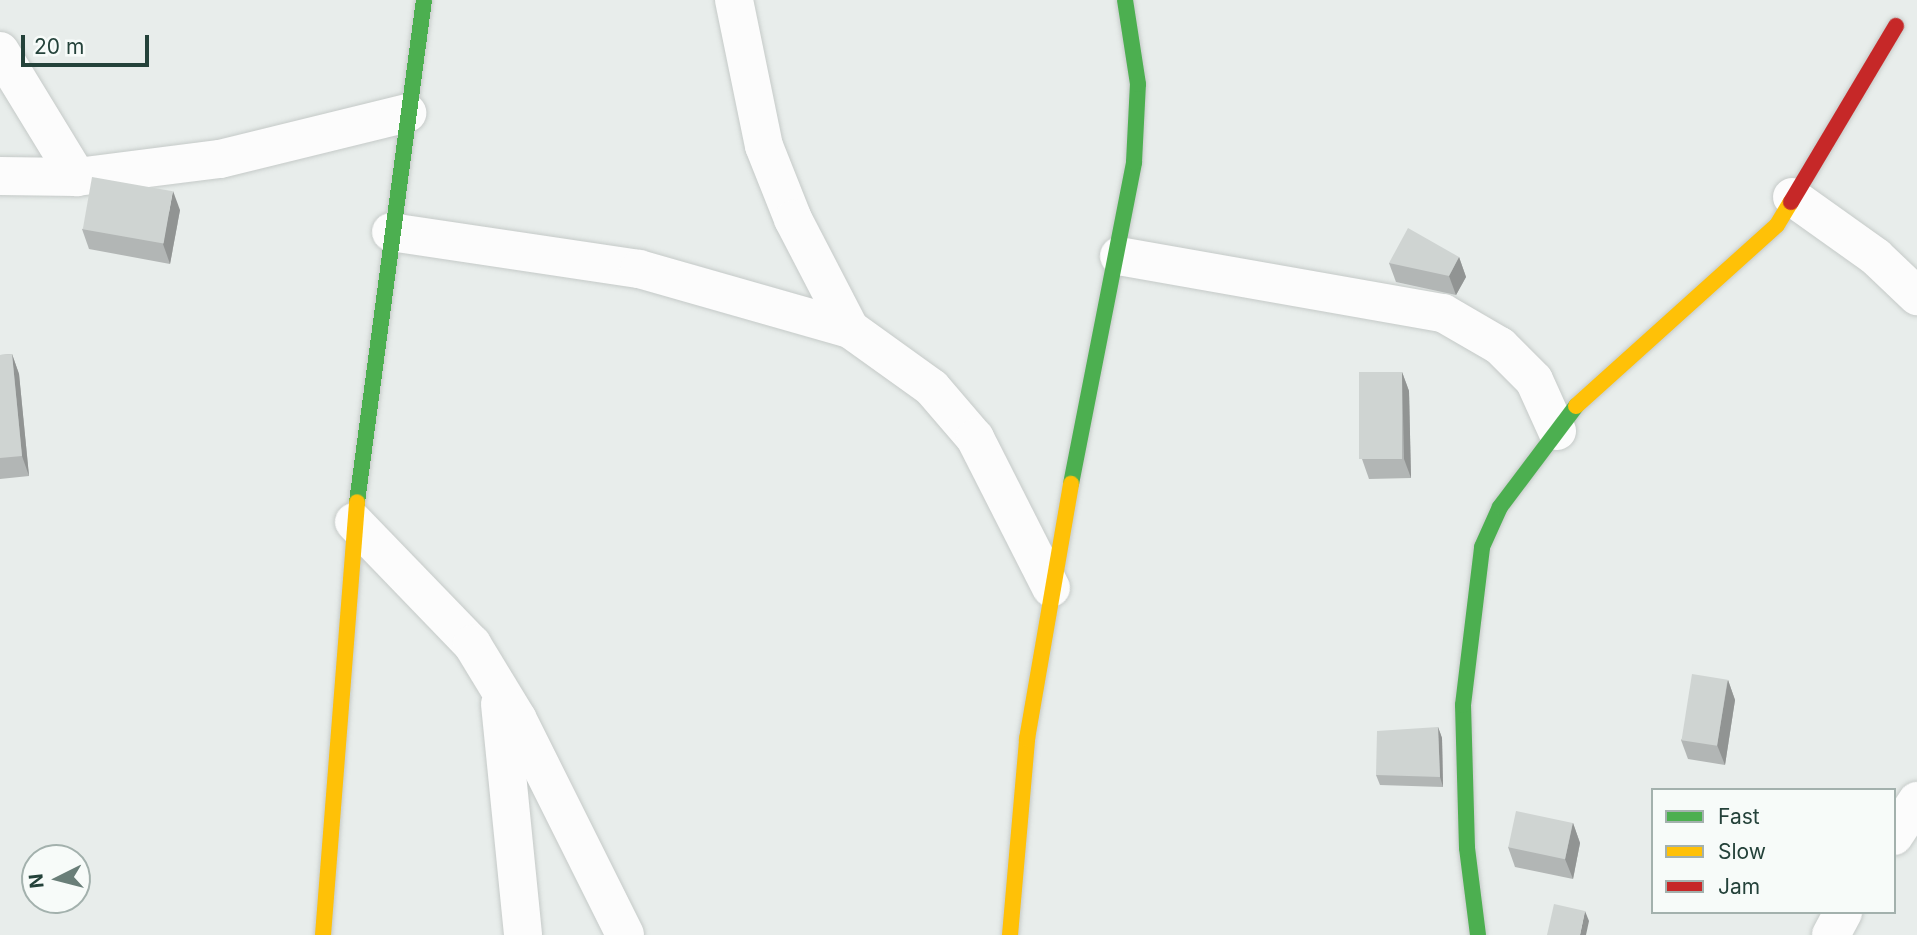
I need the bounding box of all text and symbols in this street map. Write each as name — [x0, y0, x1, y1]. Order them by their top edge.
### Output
scale bar — [24, 21, 152, 65]
text: 20 m — [34, 34, 84, 59]
legend — [1651, 788, 1896, 914]
text: Fast — [1718, 804, 1760, 829]
text: Slow — [1718, 839, 1766, 864]
north arrow — [21, 844, 91, 914]
text: N — [24, 873, 49, 889]
text: Jam — [1718, 874, 1760, 899]

